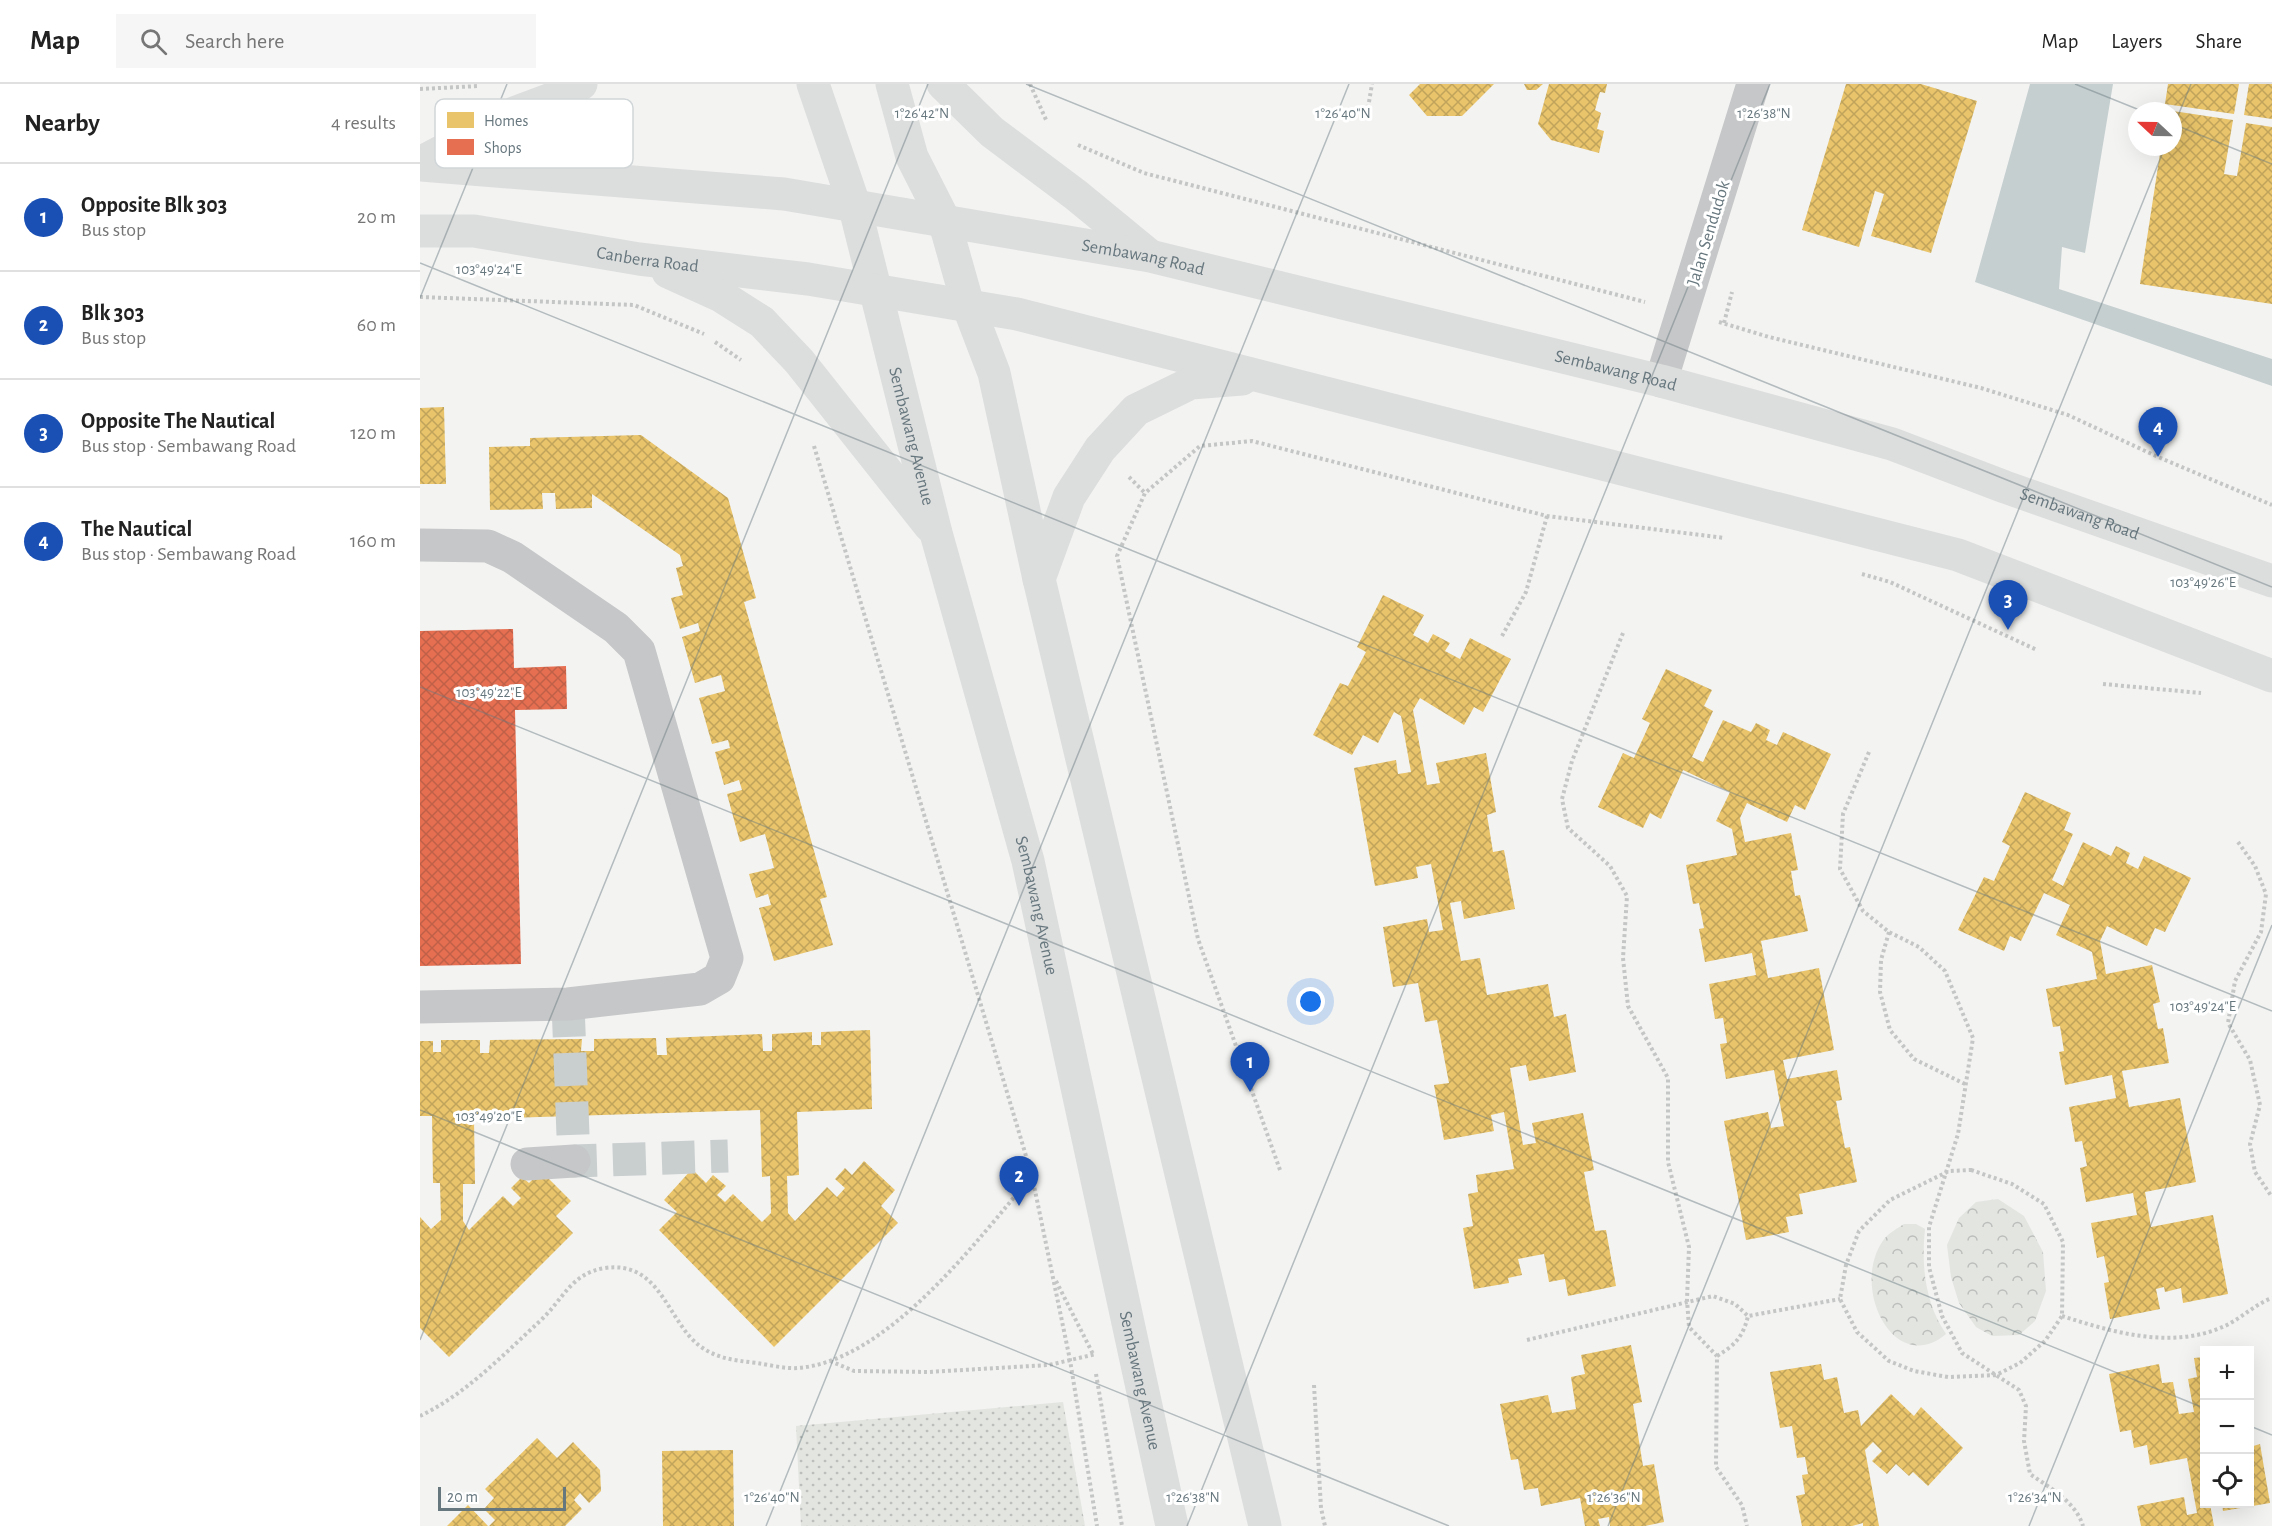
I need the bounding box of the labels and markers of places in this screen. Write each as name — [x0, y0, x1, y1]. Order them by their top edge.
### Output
pin: 4 — [2138, 408, 2178, 457]
pin: 3 — [1988, 580, 2028, 630]
pin: 1 — [1230, 1042, 1270, 1092]
pin: 2 — [1000, 1156, 1038, 1206]

